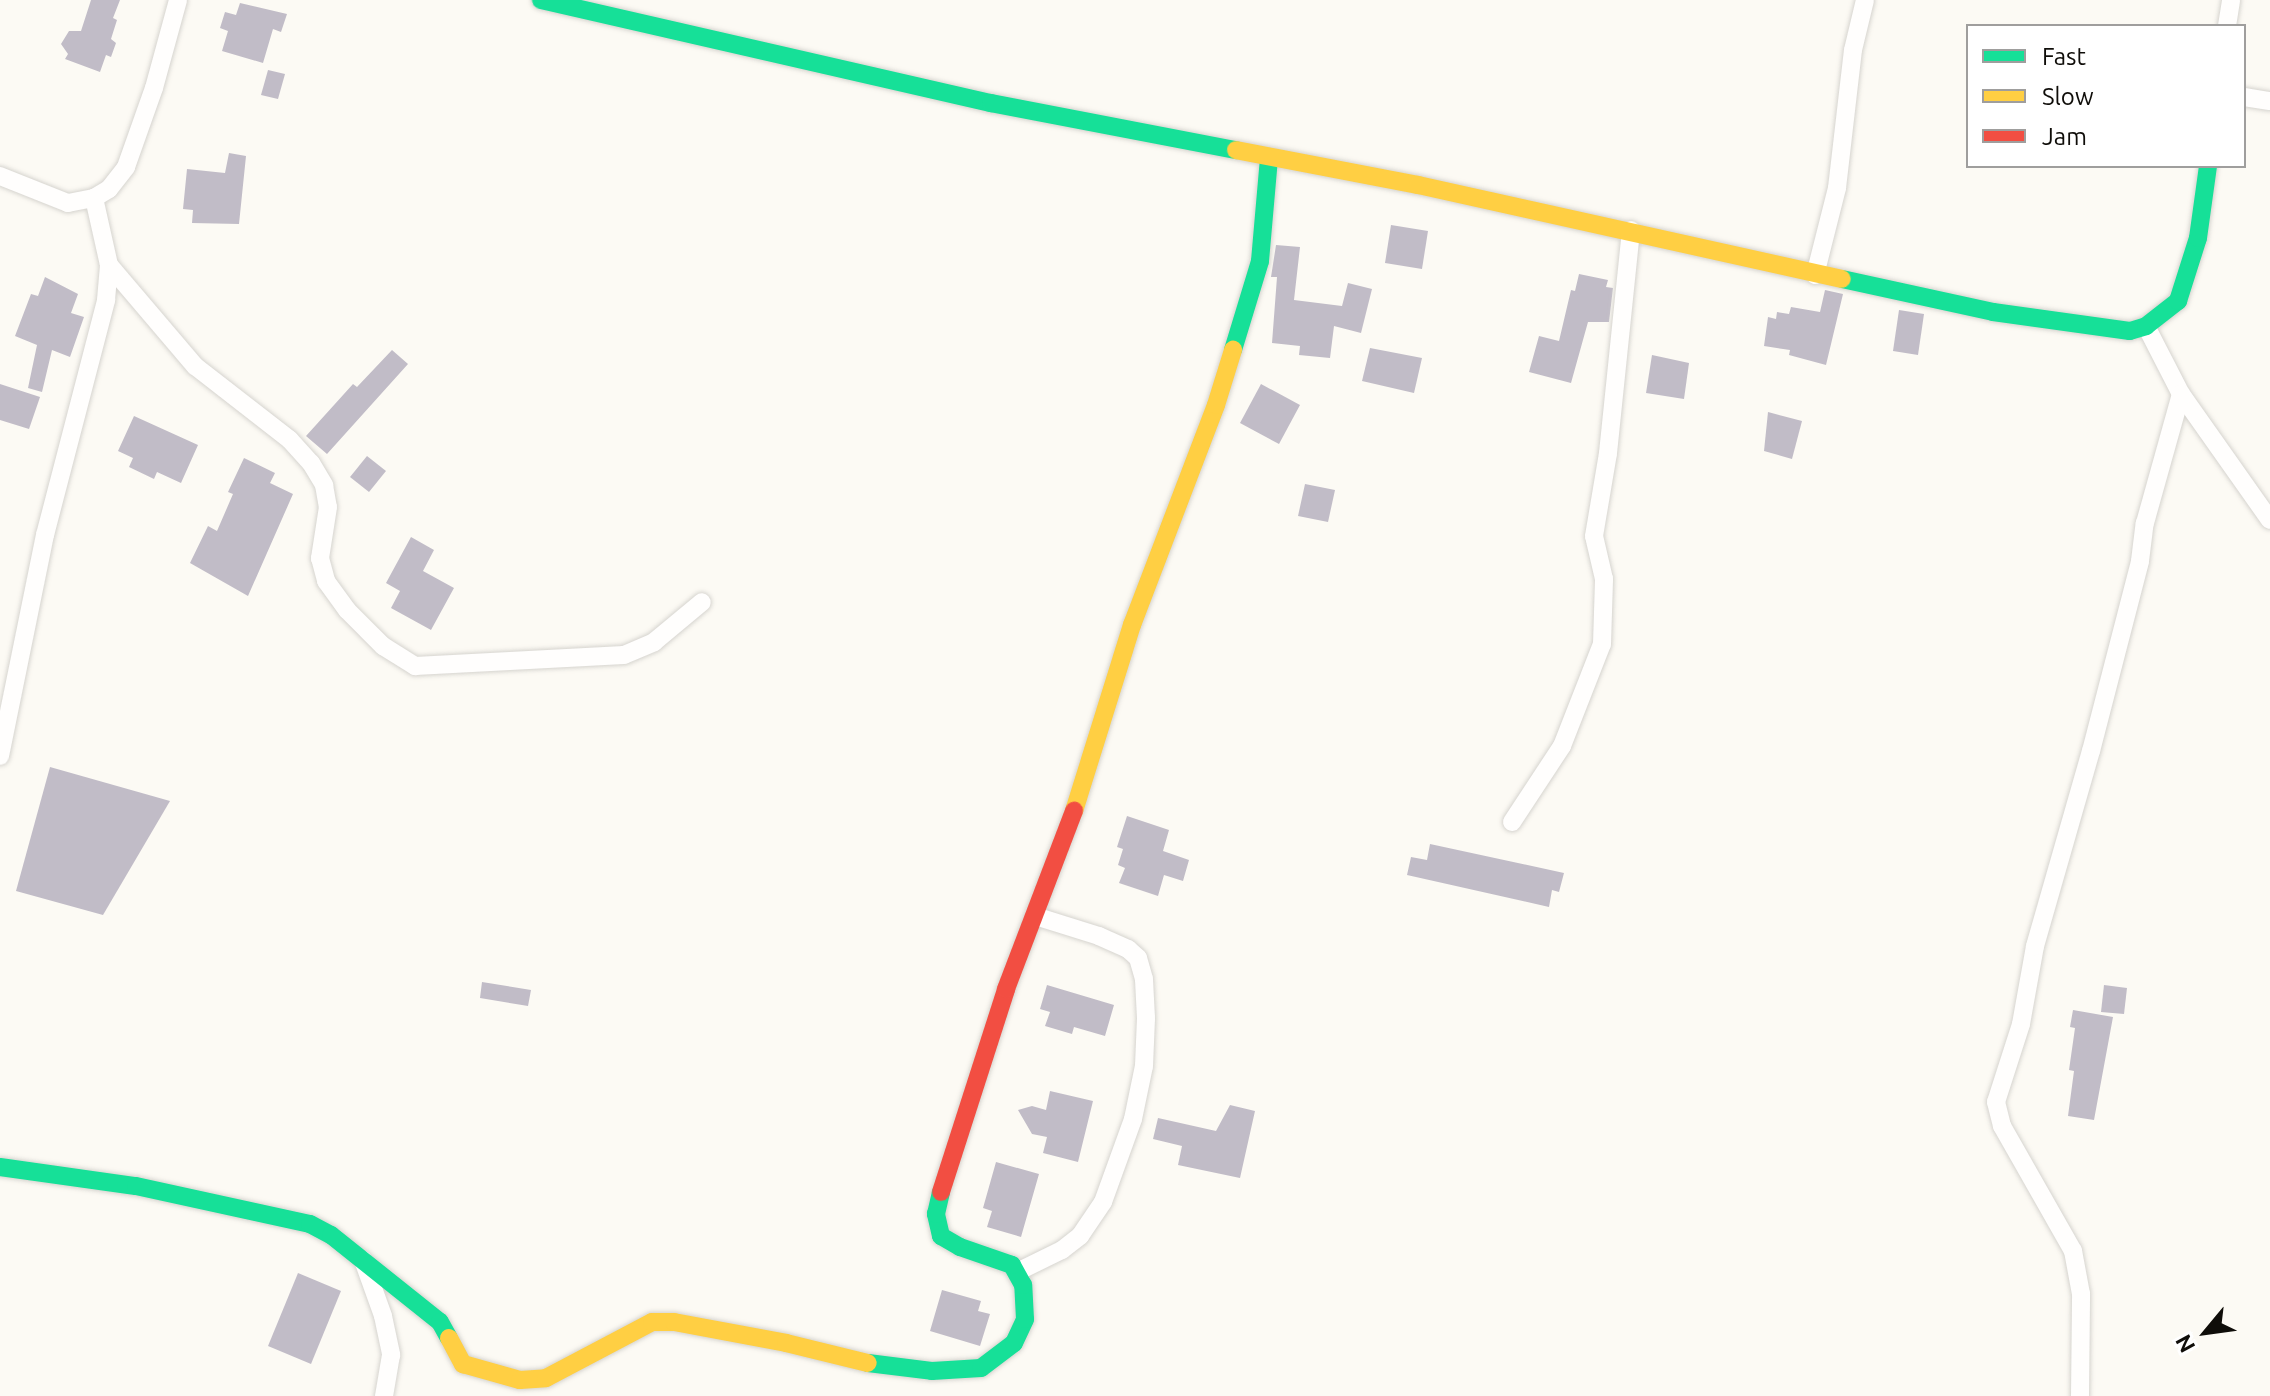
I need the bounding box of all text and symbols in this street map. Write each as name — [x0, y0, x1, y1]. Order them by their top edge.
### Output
legend — [1966, 24, 2246, 168]
text: Fast — [2042, 43, 2086, 70]
text: Slow — [2042, 83, 2094, 110]
text: Jam — [2042, 123, 2087, 150]
north arrow — [2166, 1292, 2246, 1372]
text: N — [2170, 1331, 2199, 1357]

